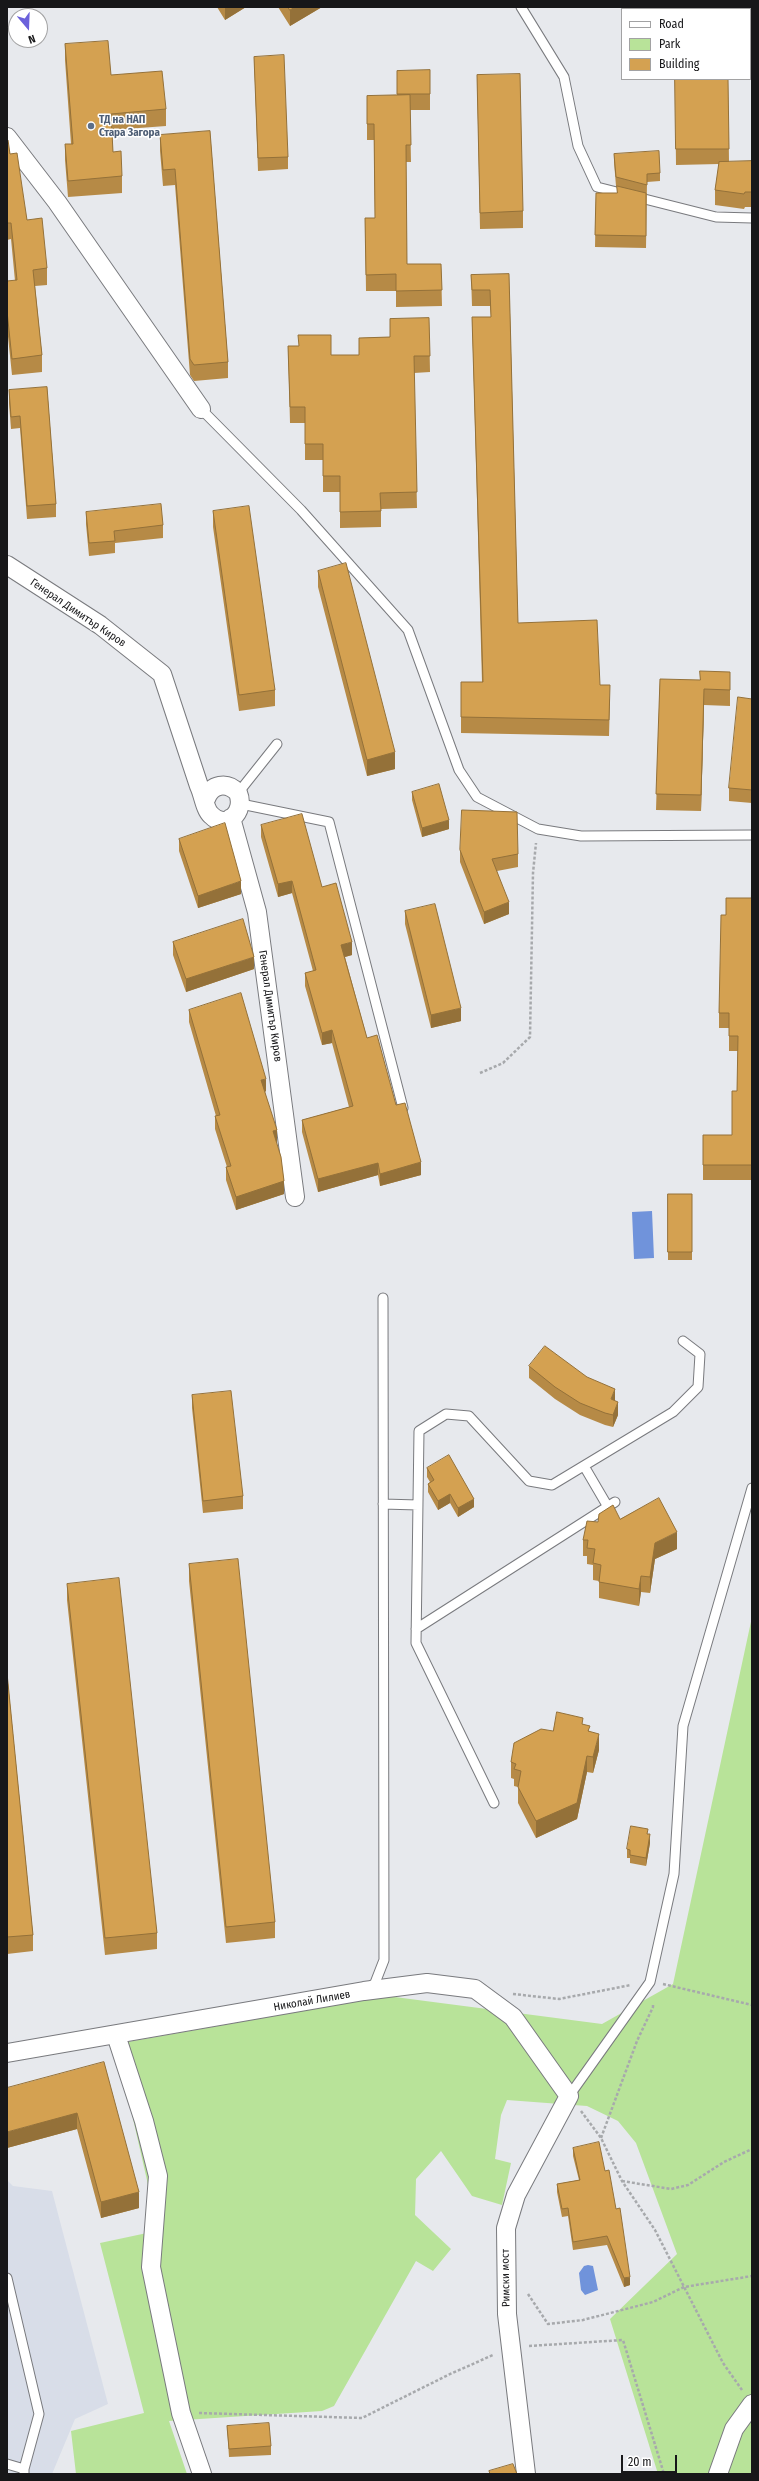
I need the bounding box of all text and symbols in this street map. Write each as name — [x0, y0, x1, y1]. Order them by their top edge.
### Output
north arrow — [8, 8, 48, 48]
legend — [621, 8, 751, 80]
text: Road — [659, 17, 684, 31]
text: N — [27, 32, 37, 46]
text: Park — [659, 37, 680, 51]
text: Building — [659, 57, 699, 71]
place label: ТД на НАП Стара Загора — [99, 113, 160, 139]
marker: ТД на НАП Стара Загора — [86, 121, 96, 131]
street label: Генерал Димитър Киров — [28, 576, 128, 650]
street label: Генерал Димитър Киров — [256, 949, 284, 1063]
street label: Николай Лилиев — [273, 1988, 351, 2014]
street label: Римски мост — [499, 2249, 513, 2307]
scale bar — [623, 2447, 679, 2473]
text: 20 m — [628, 2455, 652, 2469]

